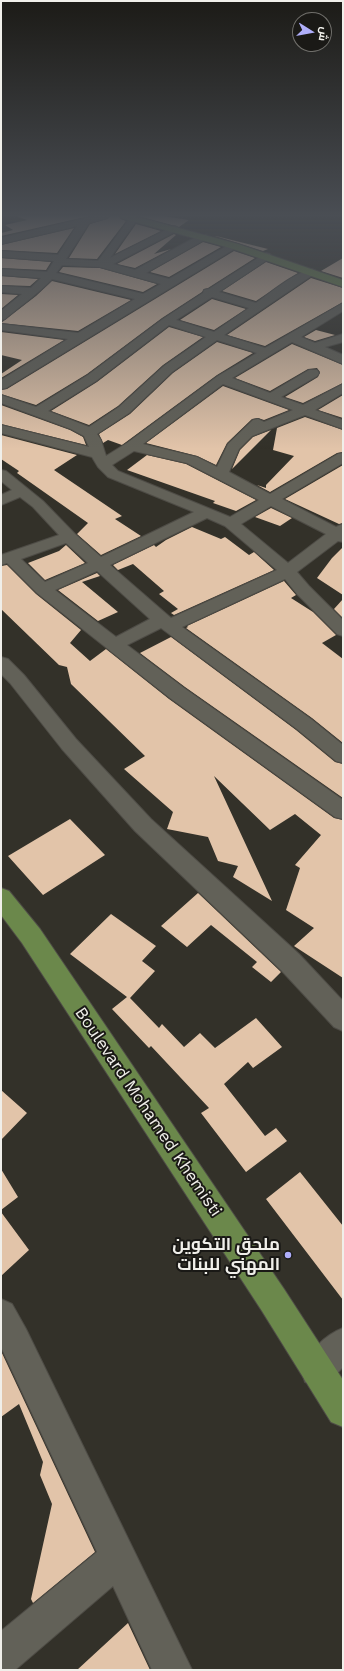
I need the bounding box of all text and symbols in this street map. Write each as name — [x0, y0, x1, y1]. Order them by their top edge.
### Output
north arrow — [292, 12, 332, 52]
text: ش — [316, 26, 331, 42]
street label: Boulevard Mohamed Khemisti — [70, 1004, 226, 1220]
place label: ملحق التكوين المهني للبنات — [172, 1235, 280, 1275]
marker: ملحق التكوين المهني للبنات — [283, 1250, 293, 1260]

